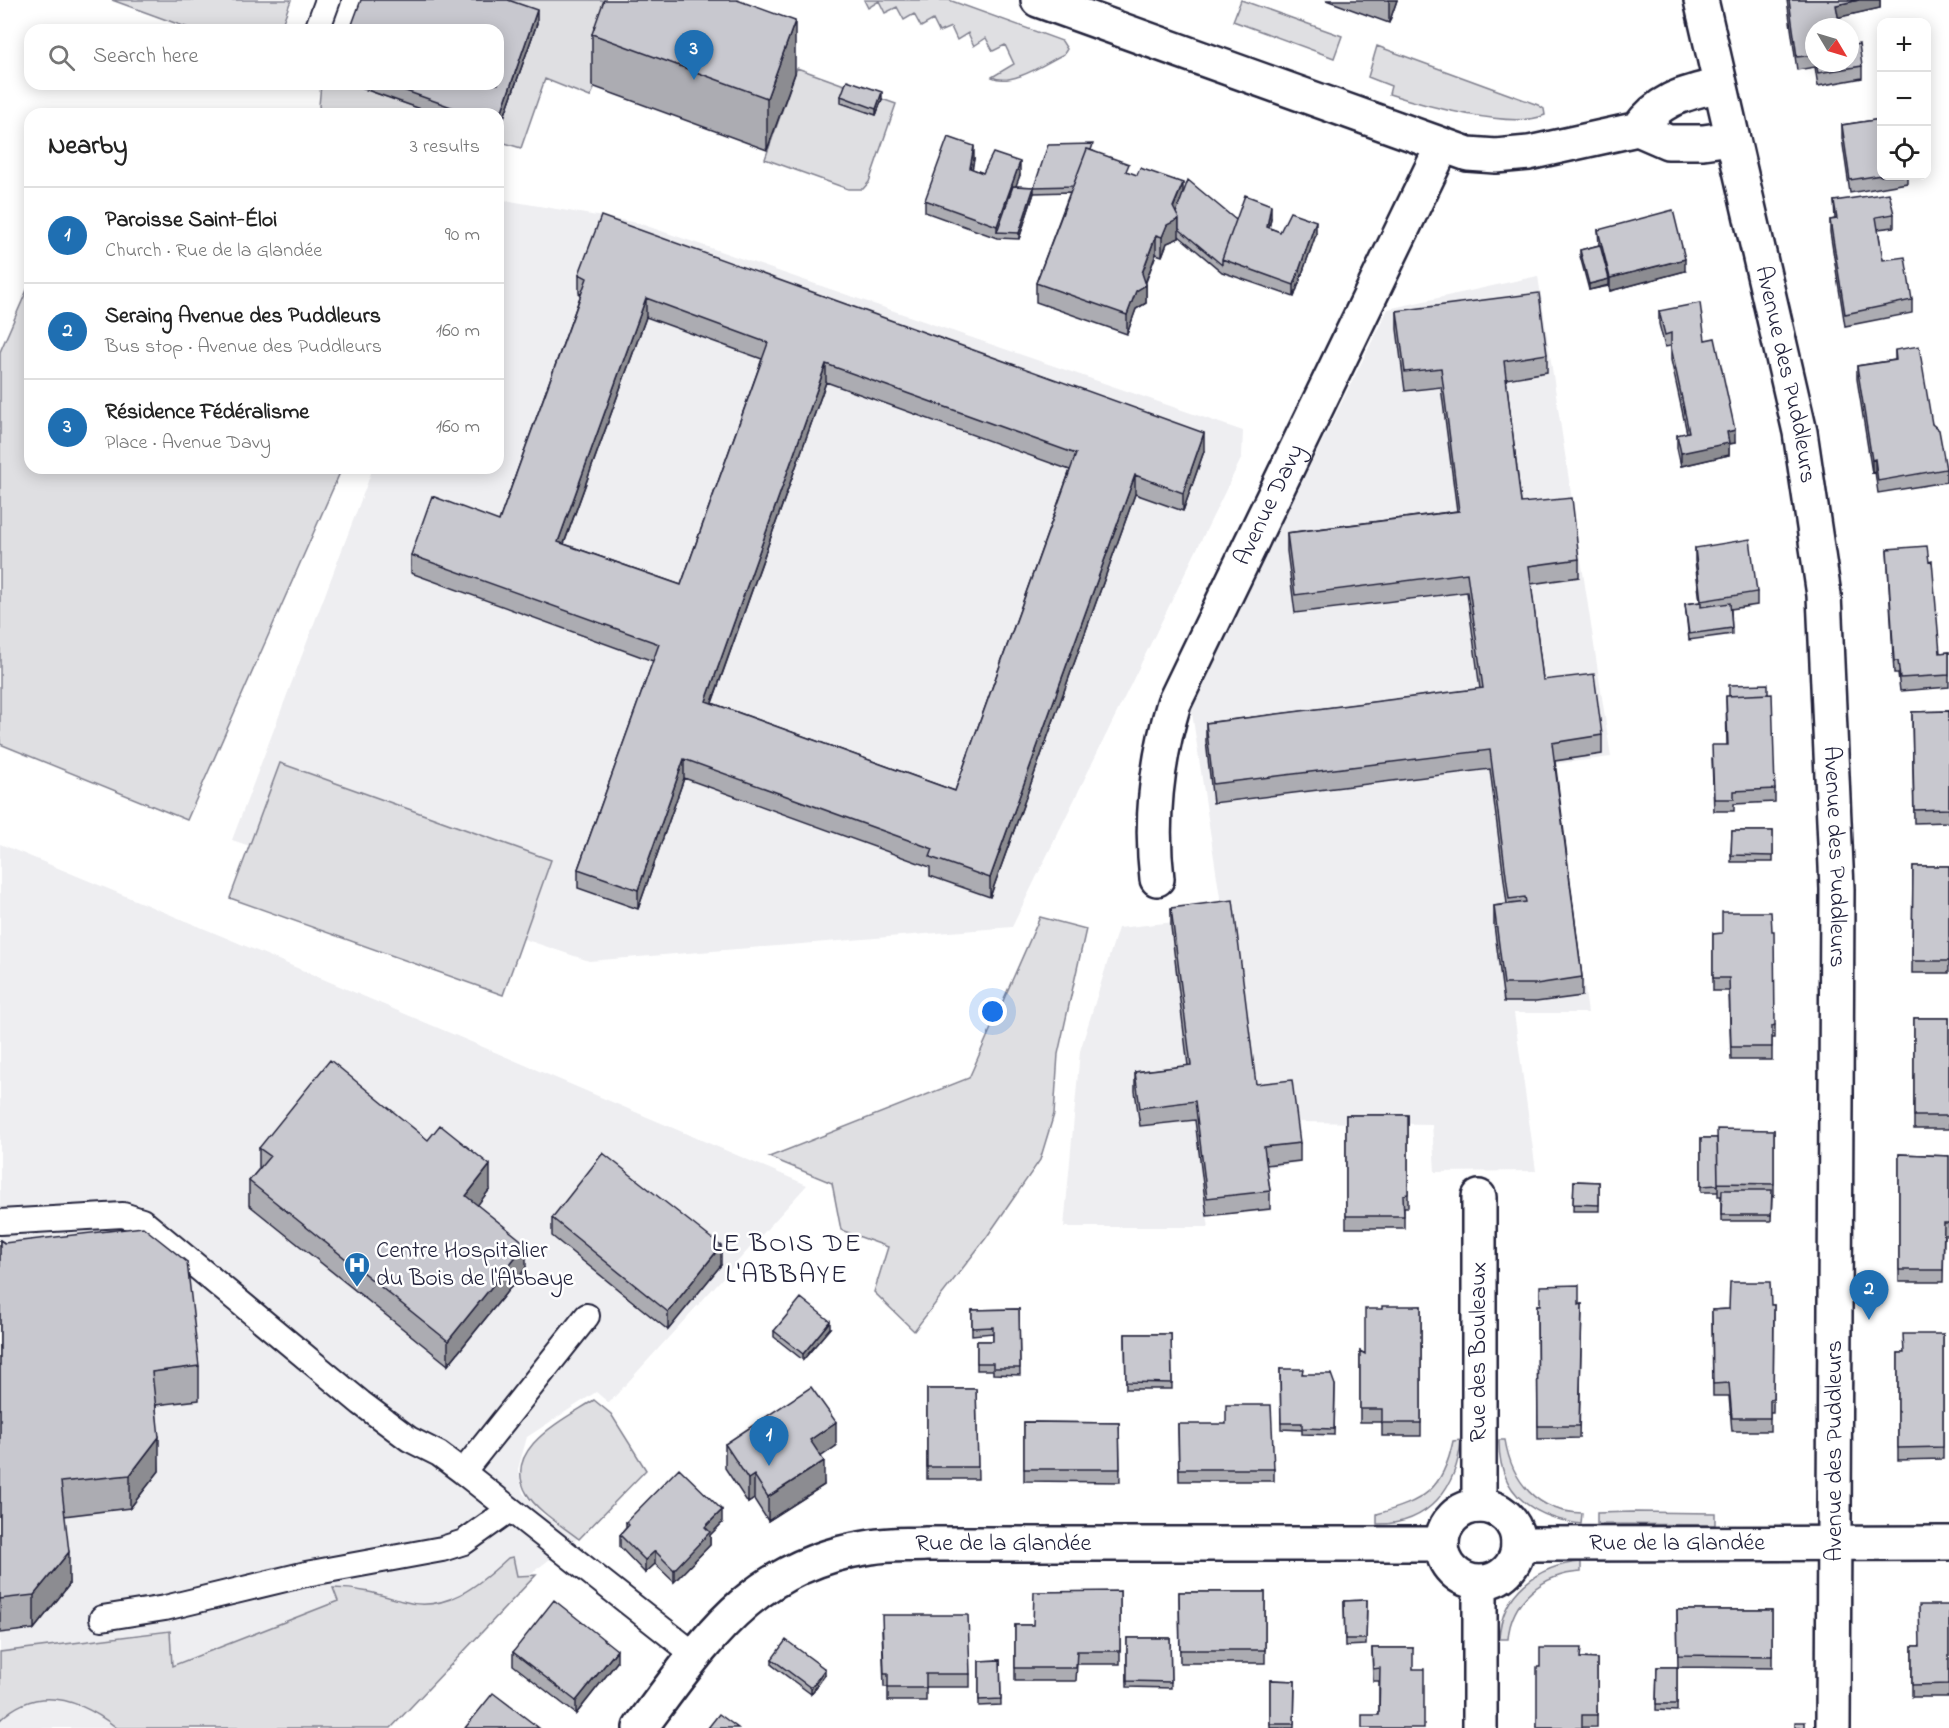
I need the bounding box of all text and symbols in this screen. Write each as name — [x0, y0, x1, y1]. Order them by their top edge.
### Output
north arrow — [1805, 18, 1859, 72]
map controls — [1877, 18, 1931, 180]
button: + — [1877, 18, 1931, 72]
search box — [24, 24, 504, 90]
pin: 3 — [674, 31, 714, 80]
icon: search — [45, 41, 78, 74]
text: Search here — [93, 41, 198, 73]
button: − — [1877, 72, 1931, 126]
button: locate — [1877, 126, 1931, 180]
text: Nearby — [48, 128, 127, 166]
text: 3 results — [410, 133, 480, 162]
text: Paroisse Saint-Éloi — [105, 205, 277, 237]
text: 1 — [64, 221, 71, 250]
text: 90 m — [445, 221, 480, 250]
text: Church · Rue de la Glandée — [105, 237, 322, 266]
street label: Avenue des Puddleurs — [1745, 262, 1825, 486]
text: Seraing Avenue des Puddleurs — [105, 301, 381, 333]
text: 2 — [63, 317, 72, 346]
text: 160 m — [436, 317, 480, 346]
text: Bus stop · Avenue des Puddleurs — [105, 333, 382, 362]
text: Résidence Fédéralisme — [105, 397, 309, 429]
text: 3 — [63, 413, 72, 442]
text: 160 m — [436, 413, 480, 442]
text: Place · Avenue Davy — [105, 429, 271, 458]
street label: Avenue Davy — [1225, 438, 1315, 571]
street label: Avenue des Puddleurs — [1813, 745, 1855, 968]
your location — [978, 997, 1007, 1026]
district label: LE BOIS DE L'ABBAYE — [712, 1225, 862, 1295]
place label: Centre Hospitalier du Bois de l'Abbaye — [376, 1234, 574, 1298]
hospital icon: Centre Hospitalier du Bois de l'Abbaye — [342, 1250, 372, 1288]
street label: Rue des Bouleaux — [1462, 1262, 1497, 1442]
pin: 2 — [1850, 1270, 1888, 1320]
street label: Avenue des Puddleurs — [1818, 1340, 1853, 1562]
pin: 1 — [750, 1416, 788, 1466]
street label: Rue de la Glandée — [915, 1526, 1092, 1562]
street label: Rue de la Glandée — [1589, 1526, 1765, 1561]

